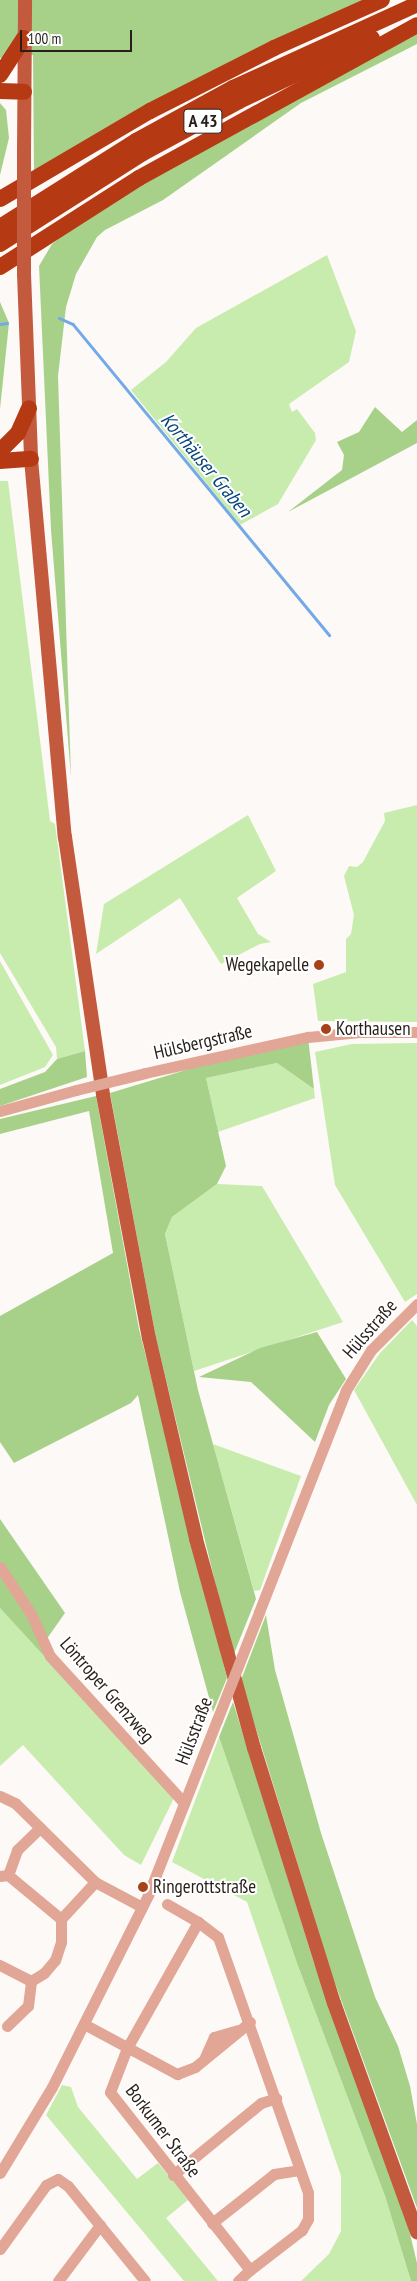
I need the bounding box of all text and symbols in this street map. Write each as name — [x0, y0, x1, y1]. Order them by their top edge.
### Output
scale bar — [22, 20, 135, 52]
text: 100 m — [28, 29, 61, 48]
road number: A 43 — [183, 105, 223, 136]
water label: Korthäuser Graben — [156, 408, 256, 522]
place label: Wegekapelle — [225, 954, 309, 976]
marker: Wegekapelle — [313, 959, 325, 971]
place label: Korthausen — [336, 1018, 411, 1040]
street label: Hülsbergstraße — [152, 1020, 254, 1064]
marker: Korthausen — [320, 1023, 332, 1035]
street label: Hülsstraße — [338, 1295, 402, 1363]
street label: Löntroper Grenzweg — [55, 1633, 159, 1747]
street label: Hülsstraße — [171, 1694, 217, 1768]
place label: Ringerottstraße — [153, 1876, 256, 1898]
marker: Ringerottstraße — [137, 1881, 149, 1893]
street label: Borkumer Straße — [121, 2080, 205, 2182]

